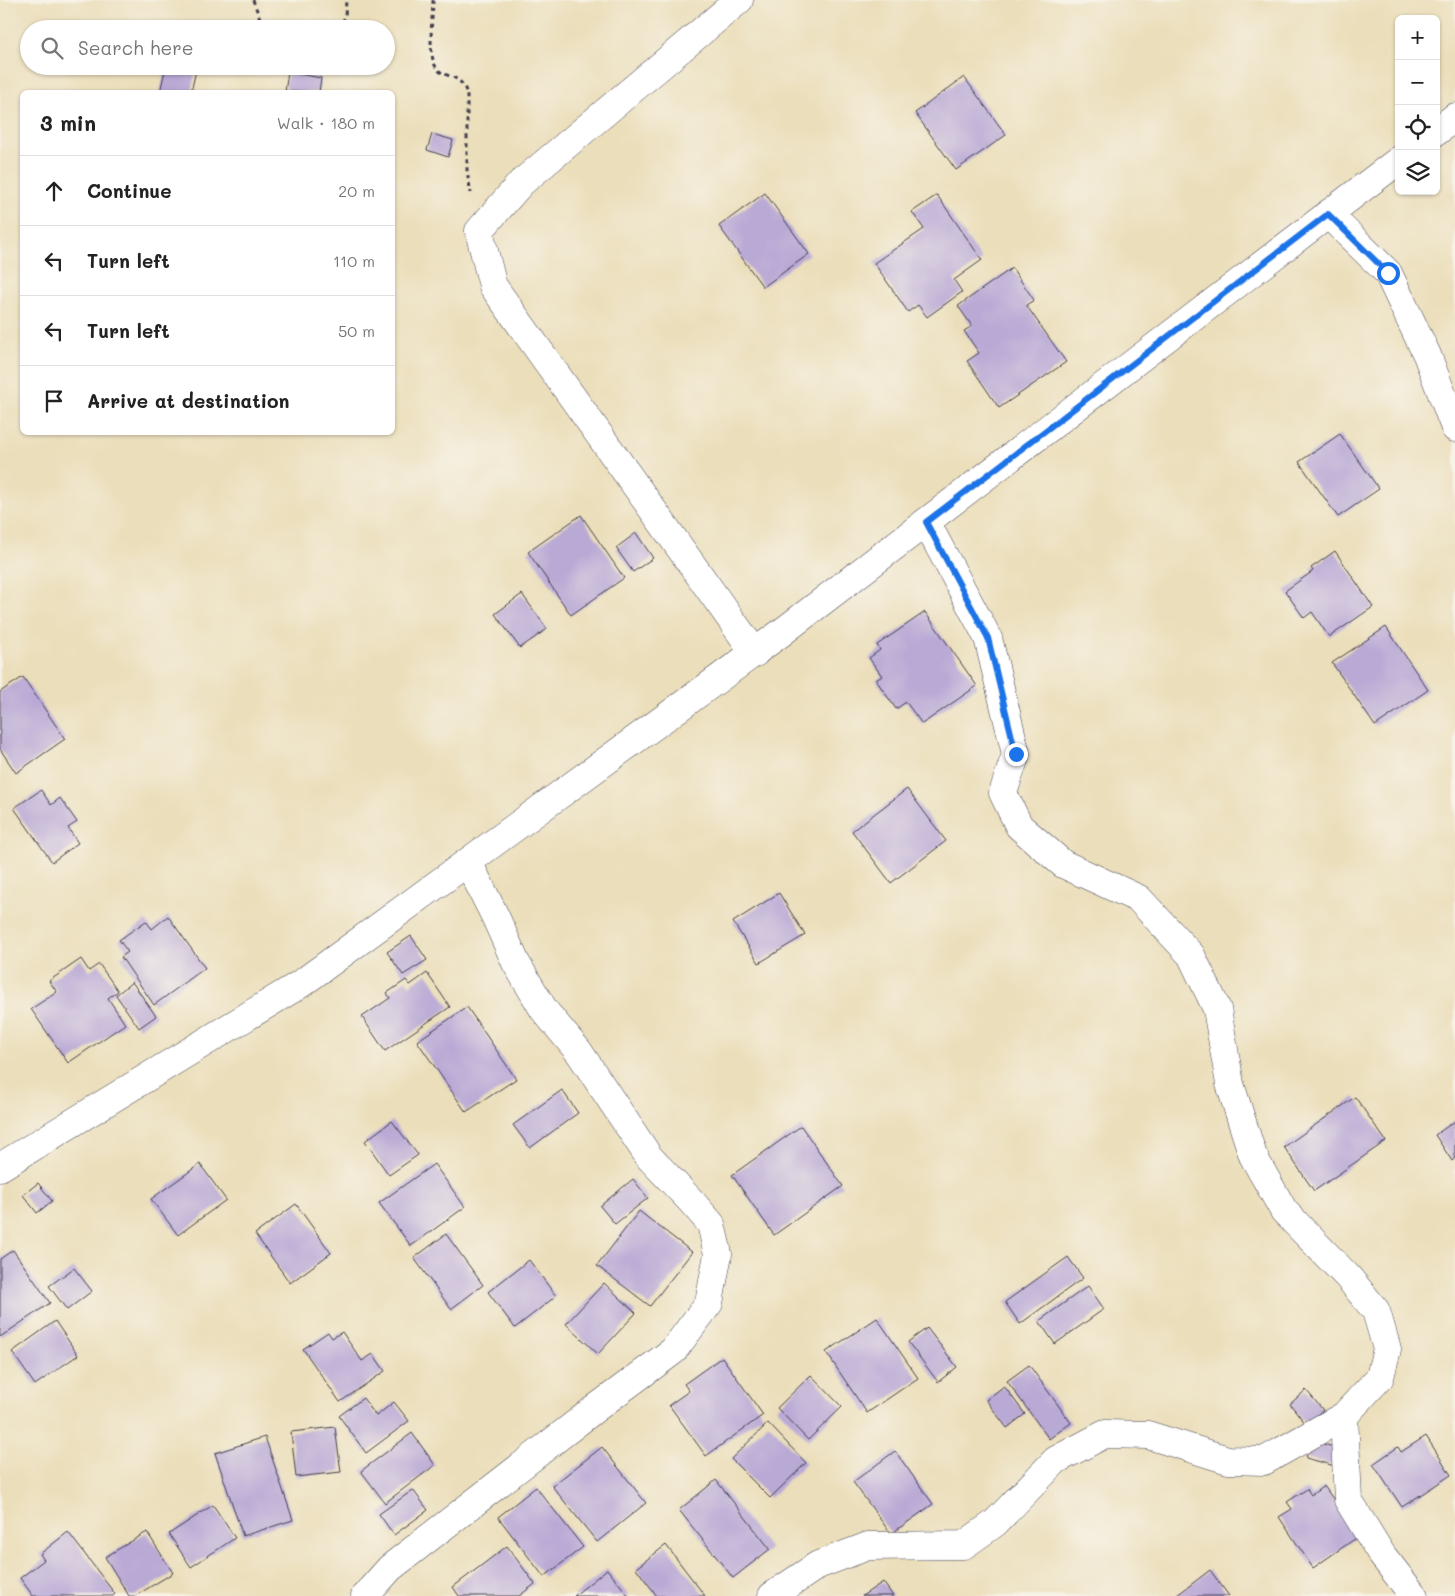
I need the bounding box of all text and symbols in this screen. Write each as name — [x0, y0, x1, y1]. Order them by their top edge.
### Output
map controls — [1395, 15, 1440, 195]
button: + — [1395, 15, 1440, 60]
search box — [20, 20, 395, 75]
icon: search — [38, 34, 66, 62]
text: Search here — [78, 35, 194, 60]
button: − — [1395, 60, 1440, 105]
button: locate — [1395, 105, 1440, 150]
text: 3 min — [40, 109, 96, 136]
text: Walk · 180 m — [277, 112, 375, 133]
button: layers — [1395, 150, 1440, 195]
icon: ahead — [40, 177, 68, 205]
text: Continue — [87, 178, 172, 203]
text: 20 m — [338, 180, 375, 201]
icon: left — [40, 247, 68, 275]
text: Turn left — [87, 248, 170, 273]
text: 110 m — [333, 250, 375, 271]
route start — [1377, 262, 1400, 285]
icon: left — [40, 317, 68, 345]
text: Turn left — [87, 318, 170, 343]
text: 50 m — [338, 320, 375, 341]
icon: arrive — [40, 387, 68, 415]
text: Arrive at destination — [87, 388, 290, 413]
route end — [1005, 743, 1028, 766]

